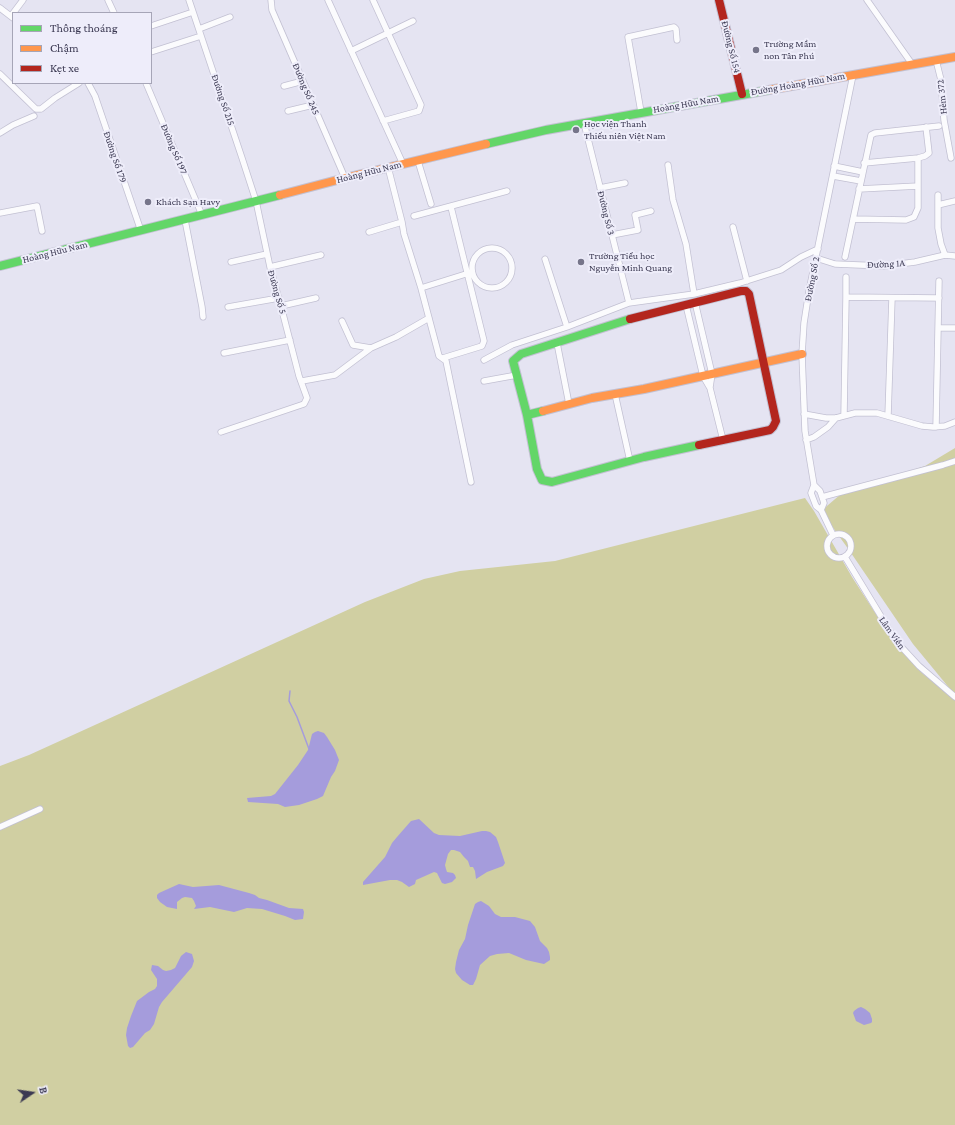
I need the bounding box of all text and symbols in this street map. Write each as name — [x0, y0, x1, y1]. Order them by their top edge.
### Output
legend — [12, 12, 152, 84]
street label: Đường Số 154 — [719, 20, 743, 74]
text: Thông thoáng — [50, 21, 118, 35]
place label: Trường Mầm non Tân Phú — [764, 38, 816, 62]
text: Chậm — [50, 41, 79, 55]
marker: Trường Mầm non Tân Phú — [751, 45, 761, 55]
text: Kẹt xe — [50, 61, 79, 75]
street label: Đường Số 245 — [290, 61, 322, 117]
street label: Đường Hoàng Hữu Nam — [750, 70, 846, 98]
street label: Đường Số 215 — [209, 73, 237, 127]
street label: Hẻm 372 — [934, 79, 950, 115]
street label: Hoàng Hữu Nam — [652, 92, 720, 116]
place label: Học viện Thanh Thiếu niên Việt Nam — [584, 118, 666, 142]
street label: Đường Số 197 — [158, 122, 190, 176]
marker: Học viện Thanh Thiếu niên Việt Nam — [571, 125, 581, 135]
street label: Đường Số 179 — [101, 130, 129, 184]
street label: Hoàng Hữu Nam — [335, 158, 403, 186]
street label: Đường Số 3 — [595, 190, 617, 236]
place label: Khách Sạn Havy — [156, 196, 220, 208]
marker: Khách Sạn Havy — [143, 197, 153, 207]
street label: Hoàng Hữu Nam — [21, 238, 89, 266]
place label: Trường Tiểu học Nguyễn Minh Quang — [589, 250, 672, 274]
street label: Đường Số 2 — [802, 256, 822, 302]
marker: Trường Tiểu học Nguyễn Minh Quang — [576, 257, 586, 267]
street label: Đường 1A — [867, 257, 905, 271]
street label: Đường Số 5 — [265, 269, 289, 315]
street label: Lâm Viên — [876, 614, 908, 652]
north arrow — [12, 1073, 52, 1113]
text: B — [37, 1086, 50, 1095]

